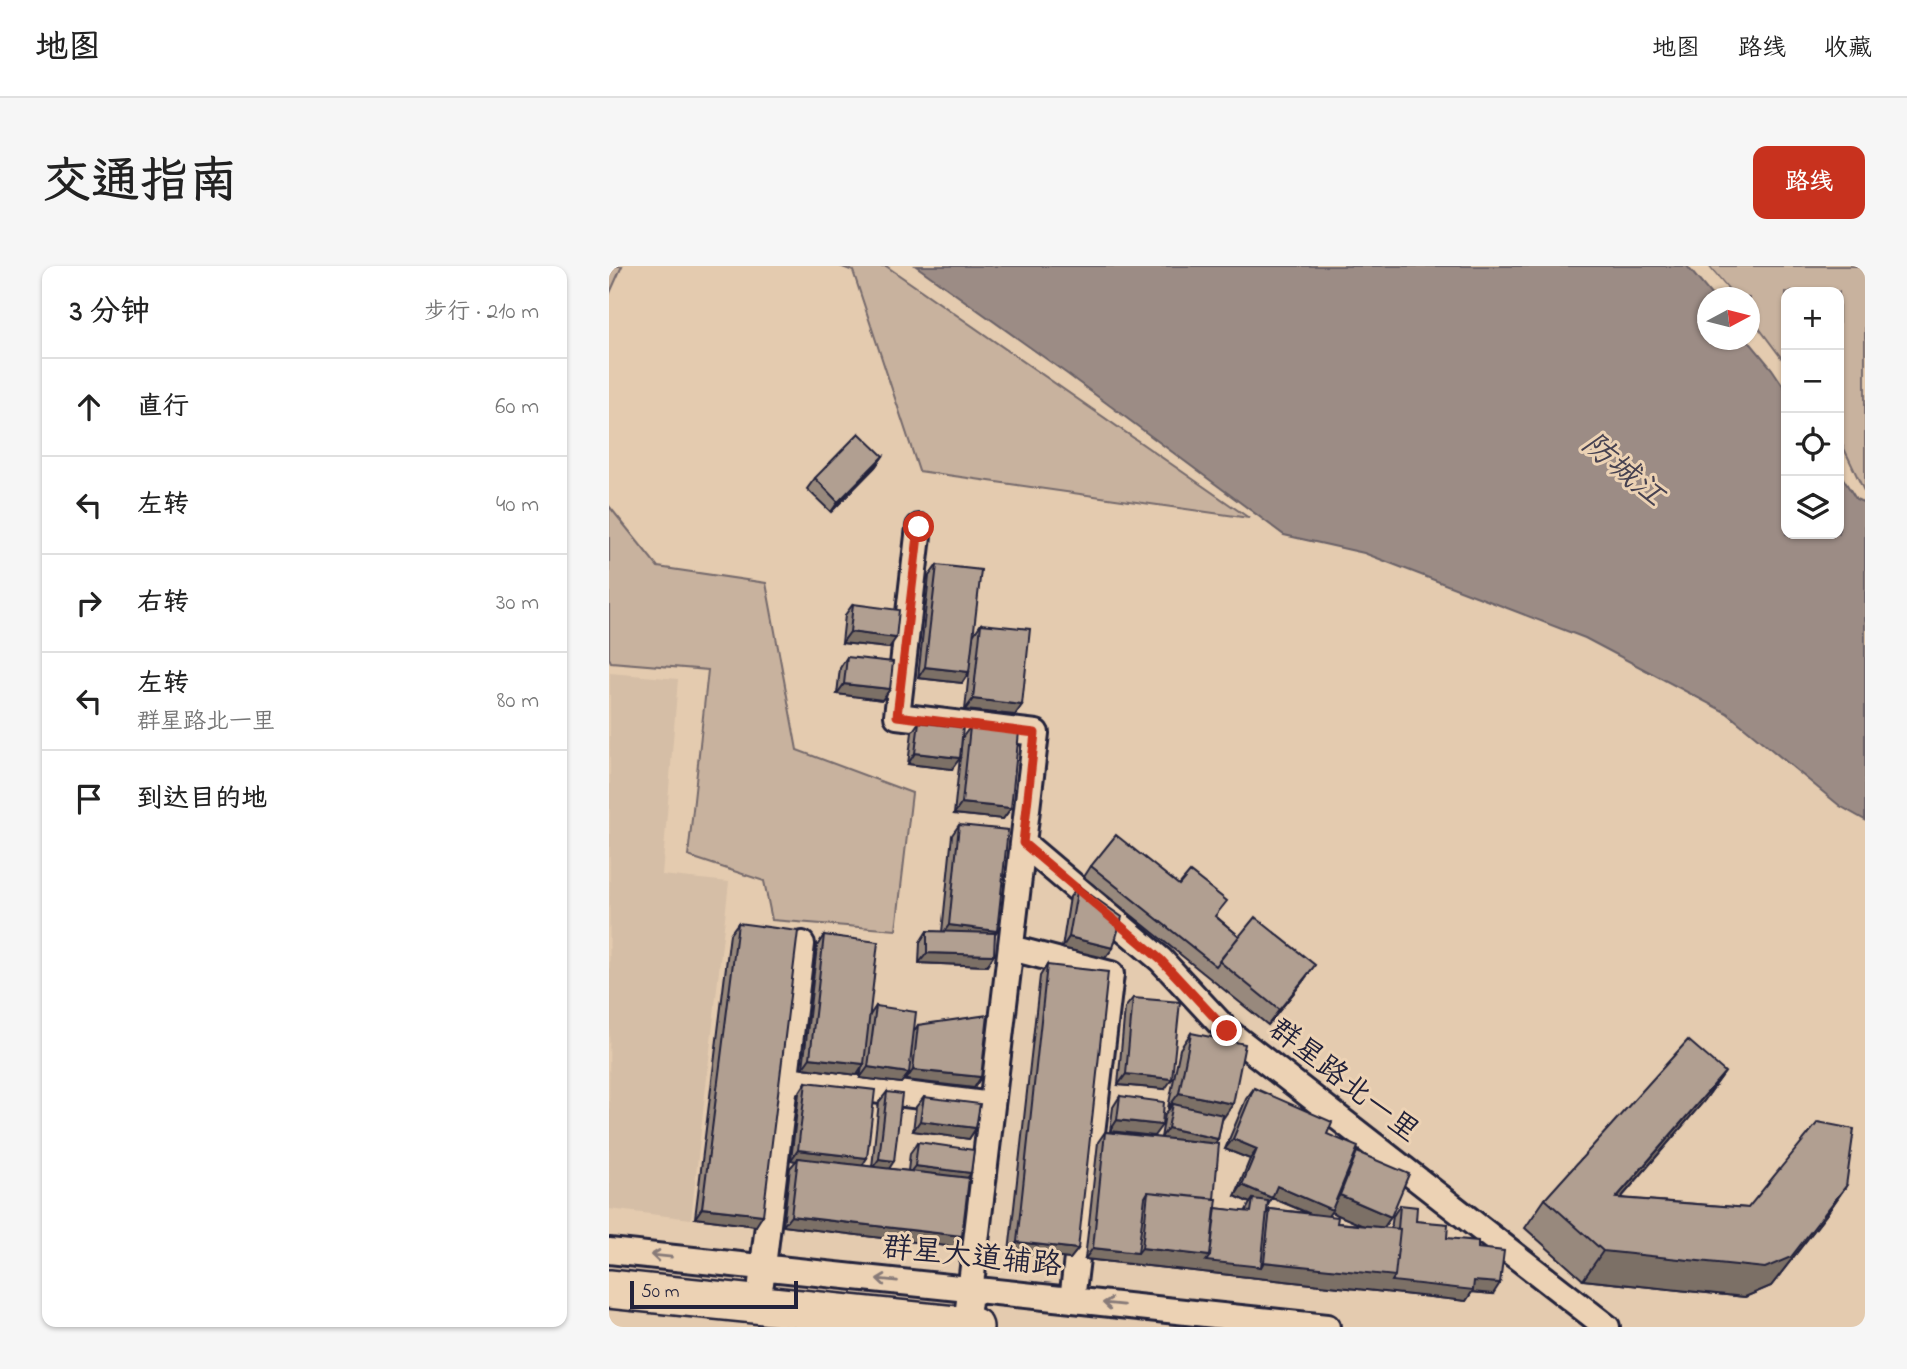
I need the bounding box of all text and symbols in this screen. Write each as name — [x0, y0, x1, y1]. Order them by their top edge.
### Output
text: 地图 — [35, 25, 101, 73]
text: 地图 — [1652, 32, 1700, 67]
text: 路线 — [1738, 32, 1786, 67]
text: 收藏 — [1824, 32, 1872, 67]
button: 路线 — [1753, 146, 1865, 219]
text: 交通指南 — [42, 148, 238, 220]
north arrow — [1697, 287, 1760, 350]
map controls — [1781, 287, 1844, 539]
button: + — [1781, 287, 1844, 350]
text: 3 分钟 — [70, 291, 150, 335]
text: 步行 · 210 m — [424, 296, 539, 329]
button: − — [1781, 350, 1844, 413]
icon: ahead — [70, 388, 108, 426]
text: 直行 — [137, 389, 189, 427]
text: 60 m — [495, 391, 539, 424]
button: locate — [1781, 413, 1844, 476]
water label: 防城江 — [1570, 422, 1675, 521]
button: layers — [1781, 476, 1844, 539]
icon: left — [70, 486, 108, 524]
text: 左转 — [137, 487, 189, 525]
text: 40 m — [496, 489, 539, 522]
route start — [903, 511, 934, 542]
icon: right — [70, 584, 108, 622]
text: 右转 — [137, 585, 189, 623]
text: 30 m — [496, 587, 539, 620]
text: 左转 — [137, 666, 189, 704]
icon: left — [70, 682, 108, 720]
text: 80 m — [497, 685, 539, 718]
text: 群星路北一里 — [137, 706, 275, 739]
icon: arrive — [70, 780, 108, 818]
text: 到达目的地 — [137, 781, 267, 819]
street label: 群星路北一里 — [1259, 1009, 1427, 1155]
route end — [1211, 1015, 1242, 1046]
street label: 群星大道辅路 — [880, 1227, 1064, 1289]
one-way arrow — [650, 1250, 673, 1263]
one-way arrow — [876, 1274, 899, 1287]
scale bar — [630, 1278, 798, 1310]
text: 50 m — [641, 1279, 680, 1306]
one-way arrow — [1103, 1298, 1125, 1311]

